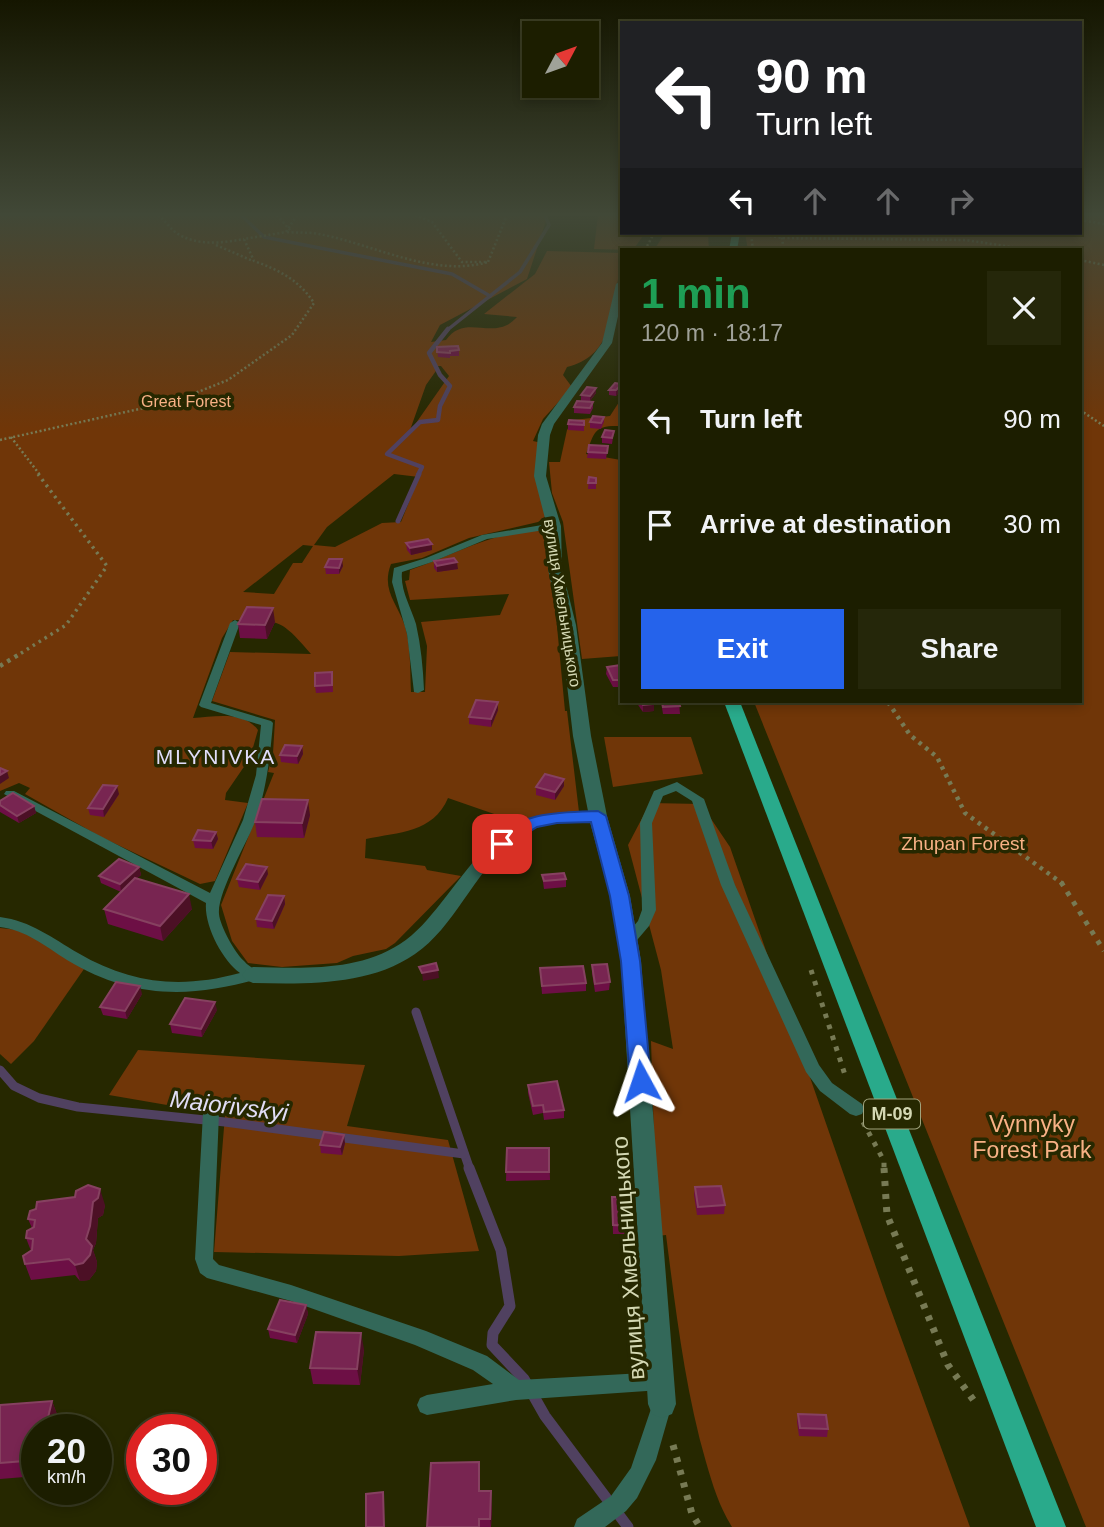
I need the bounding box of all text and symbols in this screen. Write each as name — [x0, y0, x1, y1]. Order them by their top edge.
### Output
north arrow — [522, 21, 598, 98]
map controls — [522, 21, 599, 98]
icon: left — [641, 49, 732, 140]
text: 90 m — [756, 49, 868, 103]
text: Turn left — [756, 106, 872, 142]
icon: left — [723, 182, 761, 220]
icon: ahead — [796, 182, 834, 220]
icon: ahead — [869, 182, 907, 220]
icon: right — [942, 182, 980, 220]
text: 1 min — [641, 270, 751, 317]
button: close — [987, 271, 1061, 345]
text: 120 m · 18:17 — [641, 320, 783, 346]
park label: Great Forest — [141, 393, 231, 410]
icon: left — [641, 401, 679, 439]
text: Turn left — [700, 404, 802, 434]
text: 90 m — [1003, 404, 1061, 434]
icon: arrive — [641, 506, 679, 544]
text: Arrive at destination — [700, 509, 951, 539]
text: 30 m — [1003, 509, 1061, 539]
street label: вулиця Хмельницького — [541, 518, 584, 688]
button: Exit — [641, 609, 844, 689]
button: Share — [858, 609, 1061, 689]
district label: MLYNIVKA — [156, 745, 276, 768]
pin — [472, 814, 532, 874]
icon: arrive — [483, 825, 521, 863]
park label: Zhupan Forest — [901, 833, 1025, 854]
position arrow — [604, 1044, 678, 1118]
water label: Maiorivskyi — [169, 1085, 290, 1126]
road number: М-09 — [864, 1100, 920, 1128]
park label: Vynnyky Forest Park — [973, 1111, 1092, 1163]
street label: вулиця Хмельницького — [607, 1135, 649, 1381]
speed limit sign: 30 — [126, 1414, 217, 1505]
text: 20 — [47, 1431, 86, 1470]
text: km/h — [47, 1467, 86, 1487]

